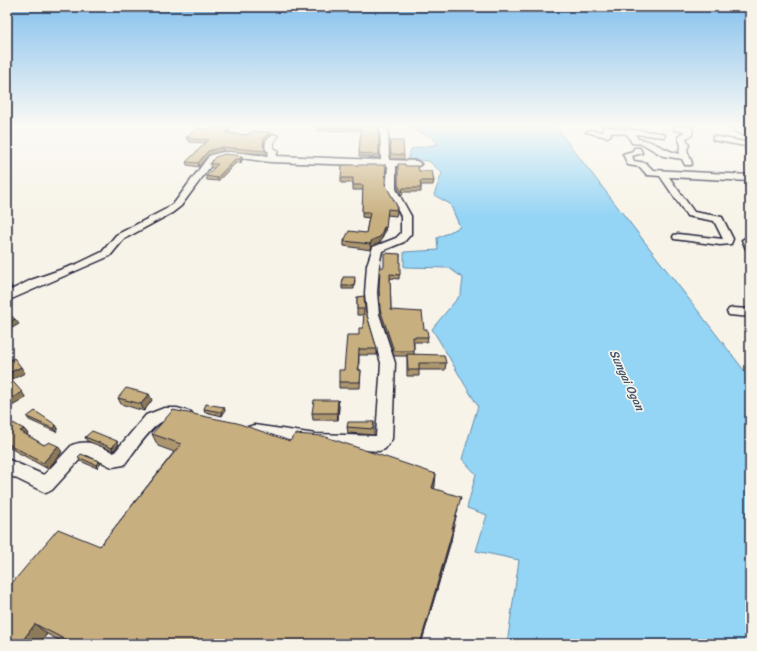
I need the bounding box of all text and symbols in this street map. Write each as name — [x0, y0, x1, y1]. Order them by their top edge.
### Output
water label: Sungai Ogan — [603, 346, 651, 416]

